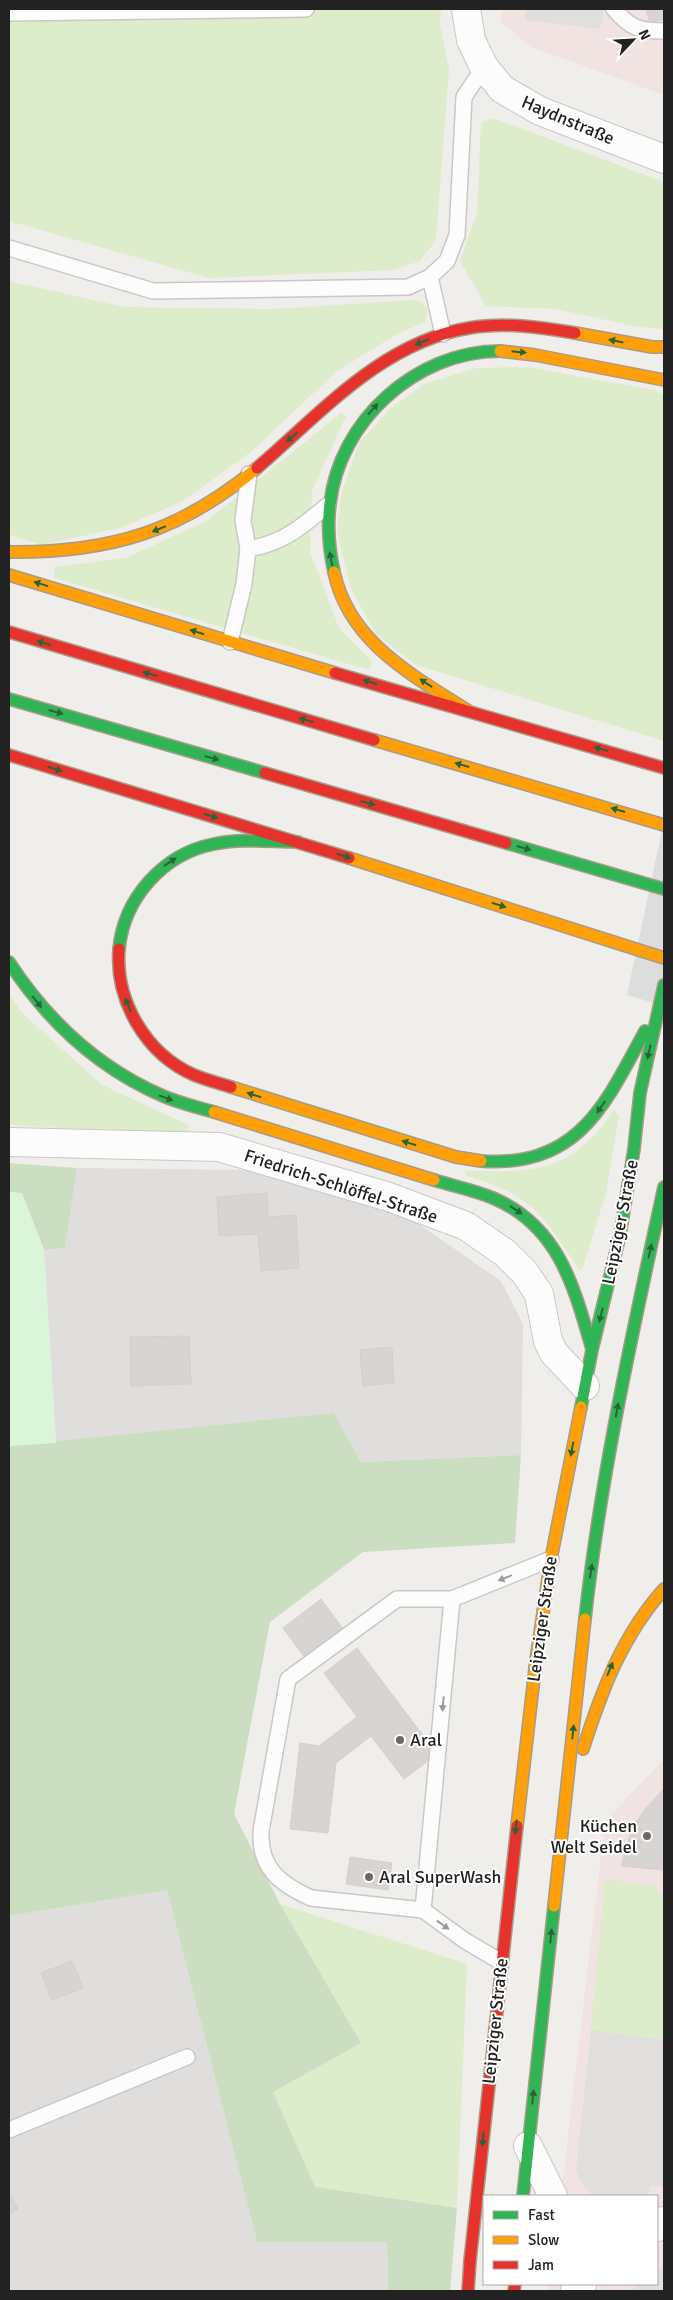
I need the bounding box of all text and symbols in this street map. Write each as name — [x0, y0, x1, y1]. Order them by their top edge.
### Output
north arrow — [608, 15, 658, 65]
text: N — [635, 27, 654, 43]
street label: Haydnstraße — [518, 91, 618, 149]
one-way arrow — [608, 337, 624, 345]
one-way arrow — [415, 338, 429, 346]
one-way arrow — [511, 348, 527, 356]
one-way arrow — [367, 403, 379, 415]
one-way arrow — [286, 431, 298, 443]
one-way arrow — [151, 525, 166, 533]
one-way arrow — [326, 551, 334, 567]
one-way arrow — [34, 580, 49, 588]
one-way arrow — [189, 627, 204, 635]
one-way arrow — [36, 638, 51, 646]
one-way arrow — [142, 670, 157, 678]
one-way arrow — [362, 677, 377, 685]
one-way arrow — [419, 679, 433, 688]
one-way arrow — [48, 709, 63, 717]
one-way arrow — [298, 715, 313, 723]
one-way arrow — [593, 745, 608, 753]
one-way arrow — [204, 754, 219, 762]
one-way arrow — [454, 761, 469, 769]
one-way arrow — [48, 766, 63, 773]
one-way arrow — [360, 799, 375, 807]
one-way arrow — [610, 806, 625, 814]
one-way arrow — [204, 812, 219, 820]
one-way arrow — [516, 845, 531, 853]
one-way arrow — [337, 853, 352, 861]
one-way arrow — [164, 857, 177, 867]
one-way arrow — [492, 902, 507, 909]
one-way arrow — [31, 995, 42, 1008]
one-way arrow — [124, 997, 132, 1012]
one-way arrow — [645, 1044, 653, 1060]
one-way arrow — [247, 1091, 262, 1098]
one-way arrow — [158, 1095, 173, 1102]
one-way arrow — [596, 1101, 606, 1114]
one-way arrow — [402, 1138, 417, 1146]
street label: Friedrich-Schlöffel-Straße — [241, 1144, 441, 1228]
street label: Leipziger Straße — [597, 1158, 643, 1286]
one-way arrow — [510, 1205, 523, 1215]
one-way arrow — [646, 1244, 654, 1259]
one-way arrow — [596, 1307, 604, 1322]
one-way arrow — [613, 1402, 621, 1418]
one-way arrow — [568, 1441, 576, 1457]
street label: Leipziger Straße — [522, 1555, 562, 1683]
one-way arrow — [587, 1562, 595, 1578]
one-way arrow — [498, 1574, 512, 1582]
one-way arrow — [607, 1662, 615, 1676]
one-way arrow — [439, 1696, 447, 1712]
one-way arrow — [569, 1724, 577, 1740]
place label: Aral — [410, 1729, 442, 1751]
marker: Aral — [394, 1734, 406, 1746]
place label: Küchen Welt Seidel — [550, 1815, 637, 1858]
one-way arrow — [512, 1819, 520, 1835]
marker: Küchen Welt Seidel — [641, 1830, 653, 1842]
place label: Aral SuperWash — [379, 1866, 501, 1888]
marker: Aral SuperWash — [363, 1871, 375, 1883]
one-way arrow — [436, 1920, 450, 1930]
one-way arrow — [547, 1928, 555, 1944]
street label: Leipziger Straße — [477, 1957, 513, 2085]
one-way arrow — [529, 2089, 537, 2105]
one-way arrow — [479, 2131, 487, 2147]
legend — [483, 2195, 658, 2285]
text: Fast — [528, 2206, 555, 2224]
text: Slow — [528, 2231, 559, 2249]
text: Jam — [528, 2256, 554, 2274]

